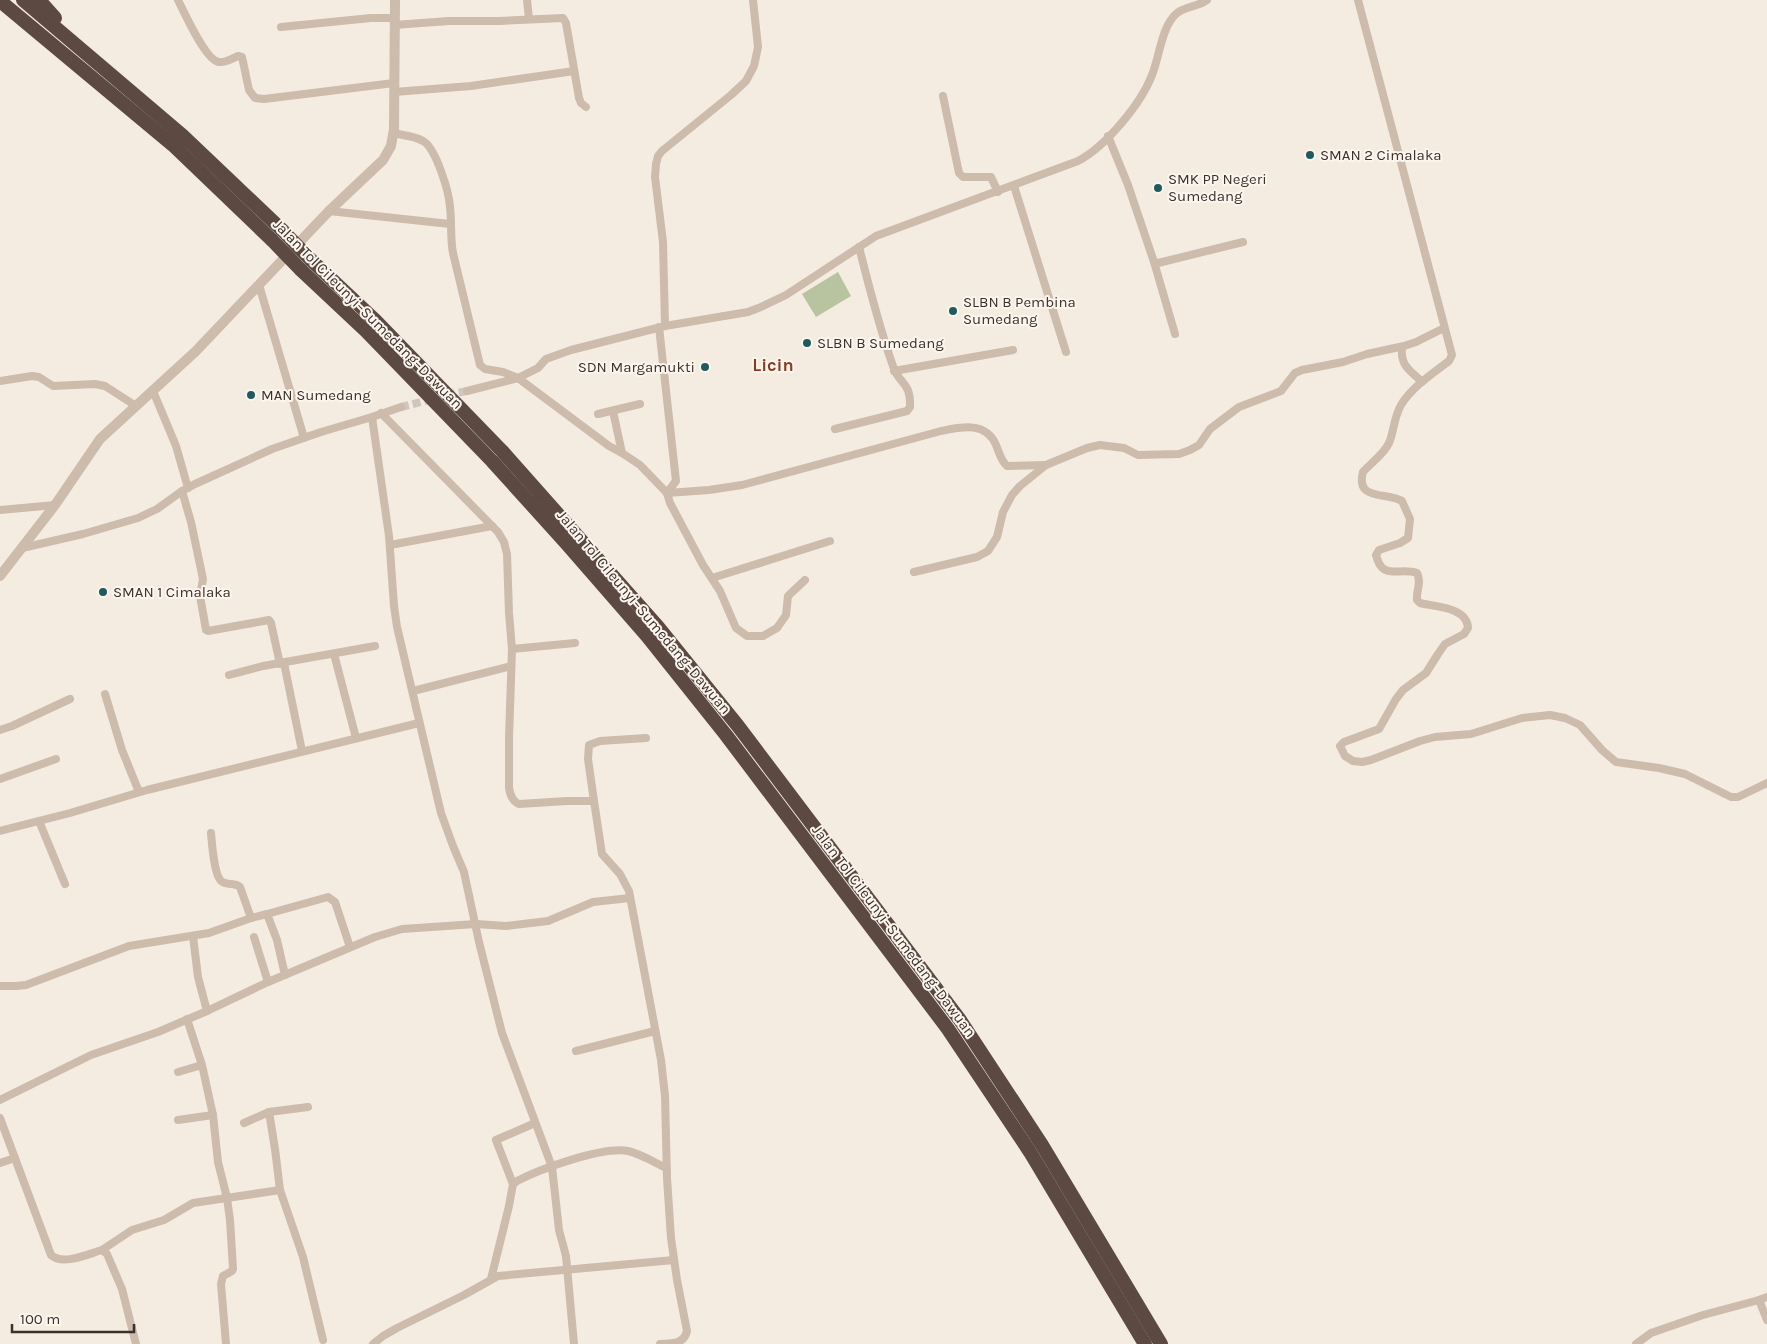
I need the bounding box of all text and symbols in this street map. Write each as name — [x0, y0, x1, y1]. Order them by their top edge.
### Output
place label: SMAN 2 Cimalaka — [1320, 146, 1442, 164]
marker: SMAN 2 Cimalaka — [1304, 149, 1316, 161]
place label: SMK PP Negeri Sumedang — [1168, 170, 1267, 205]
marker: SMK PP Negeri Sumedang — [1152, 182, 1164, 194]
street label: Jalan Tol Cileunyi–Sumedang–Dawuan — [269, 215, 467, 413]
place label: SLBN B Pembina Sumedang — [963, 293, 1076, 328]
marker: SLBN B Pembina Sumedang — [947, 305, 959, 317]
place label: SLBN B Sumedang — [817, 334, 944, 352]
marker: SLBN B Sumedang — [801, 337, 813, 349]
district label: Licin — [752, 354, 794, 376]
place label: SDN Margamukti — [578, 358, 695, 376]
marker: SDN Margamukti — [699, 361, 711, 373]
place label: MAN Sumedang — [261, 386, 371, 404]
marker: MAN Sumedang — [245, 389, 257, 401]
street label: Jalan Tol Cileunyi–Sumedang–Dawuan — [553, 506, 735, 718]
place label: SMAN 1 Cimalaka — [113, 583, 231, 601]
marker: SMAN 1 Cimalaka — [97, 586, 109, 598]
street label: Jalan Tol Cileunyi–Sumedang–Dawuan — [808, 821, 980, 1041]
scale bar — [12, 1302, 135, 1334]
text: 100 m — [20, 1310, 60, 1328]

